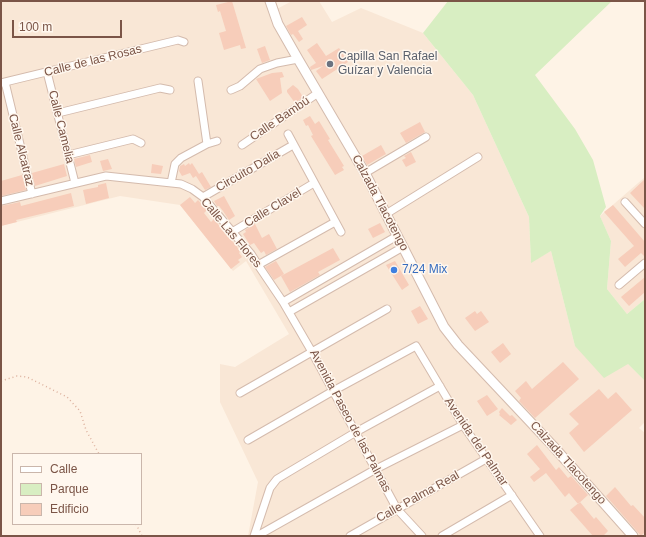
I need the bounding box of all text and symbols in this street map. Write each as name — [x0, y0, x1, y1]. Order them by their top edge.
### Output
scale bar — [14, 12, 124, 38]
text: 100 m — [19, 20, 52, 34]
street label: Calle de las Rosas — [43, 42, 143, 80]
place label: Capilla San Rafael Guízar y Valencia — [338, 50, 437, 78]
marker: Capilla San Rafael Guízar y Valencia — [325, 59, 335, 69]
street label: Calle Camelia — [45, 89, 77, 165]
street label: Calle Bambú — [247, 94, 313, 144]
street label: Calle Alcatraz — [5, 112, 37, 188]
street label: Circuito Dalia — [214, 147, 282, 195]
street label: Calzada Tlacotengo — [349, 152, 411, 254]
street label: Calle Clavel — [242, 185, 304, 231]
street label: Calle Las Flores — [198, 195, 264, 271]
place label: 7/24 Mix — [402, 263, 447, 277]
marker: 7/24 Mix — [389, 265, 399, 275]
street label: Avenida Paseo de las Palmas — [306, 347, 394, 495]
street label: Avenida del Palmar — [441, 395, 511, 489]
street label: Calzada Tlacotengo — [527, 419, 609, 507]
legend — [12, 453, 142, 525]
text: Calle — [50, 462, 77, 476]
street label: Calle Palma Real — [374, 468, 462, 526]
text: Parque — [50, 482, 89, 496]
text: Edificio — [50, 502, 89, 516]

